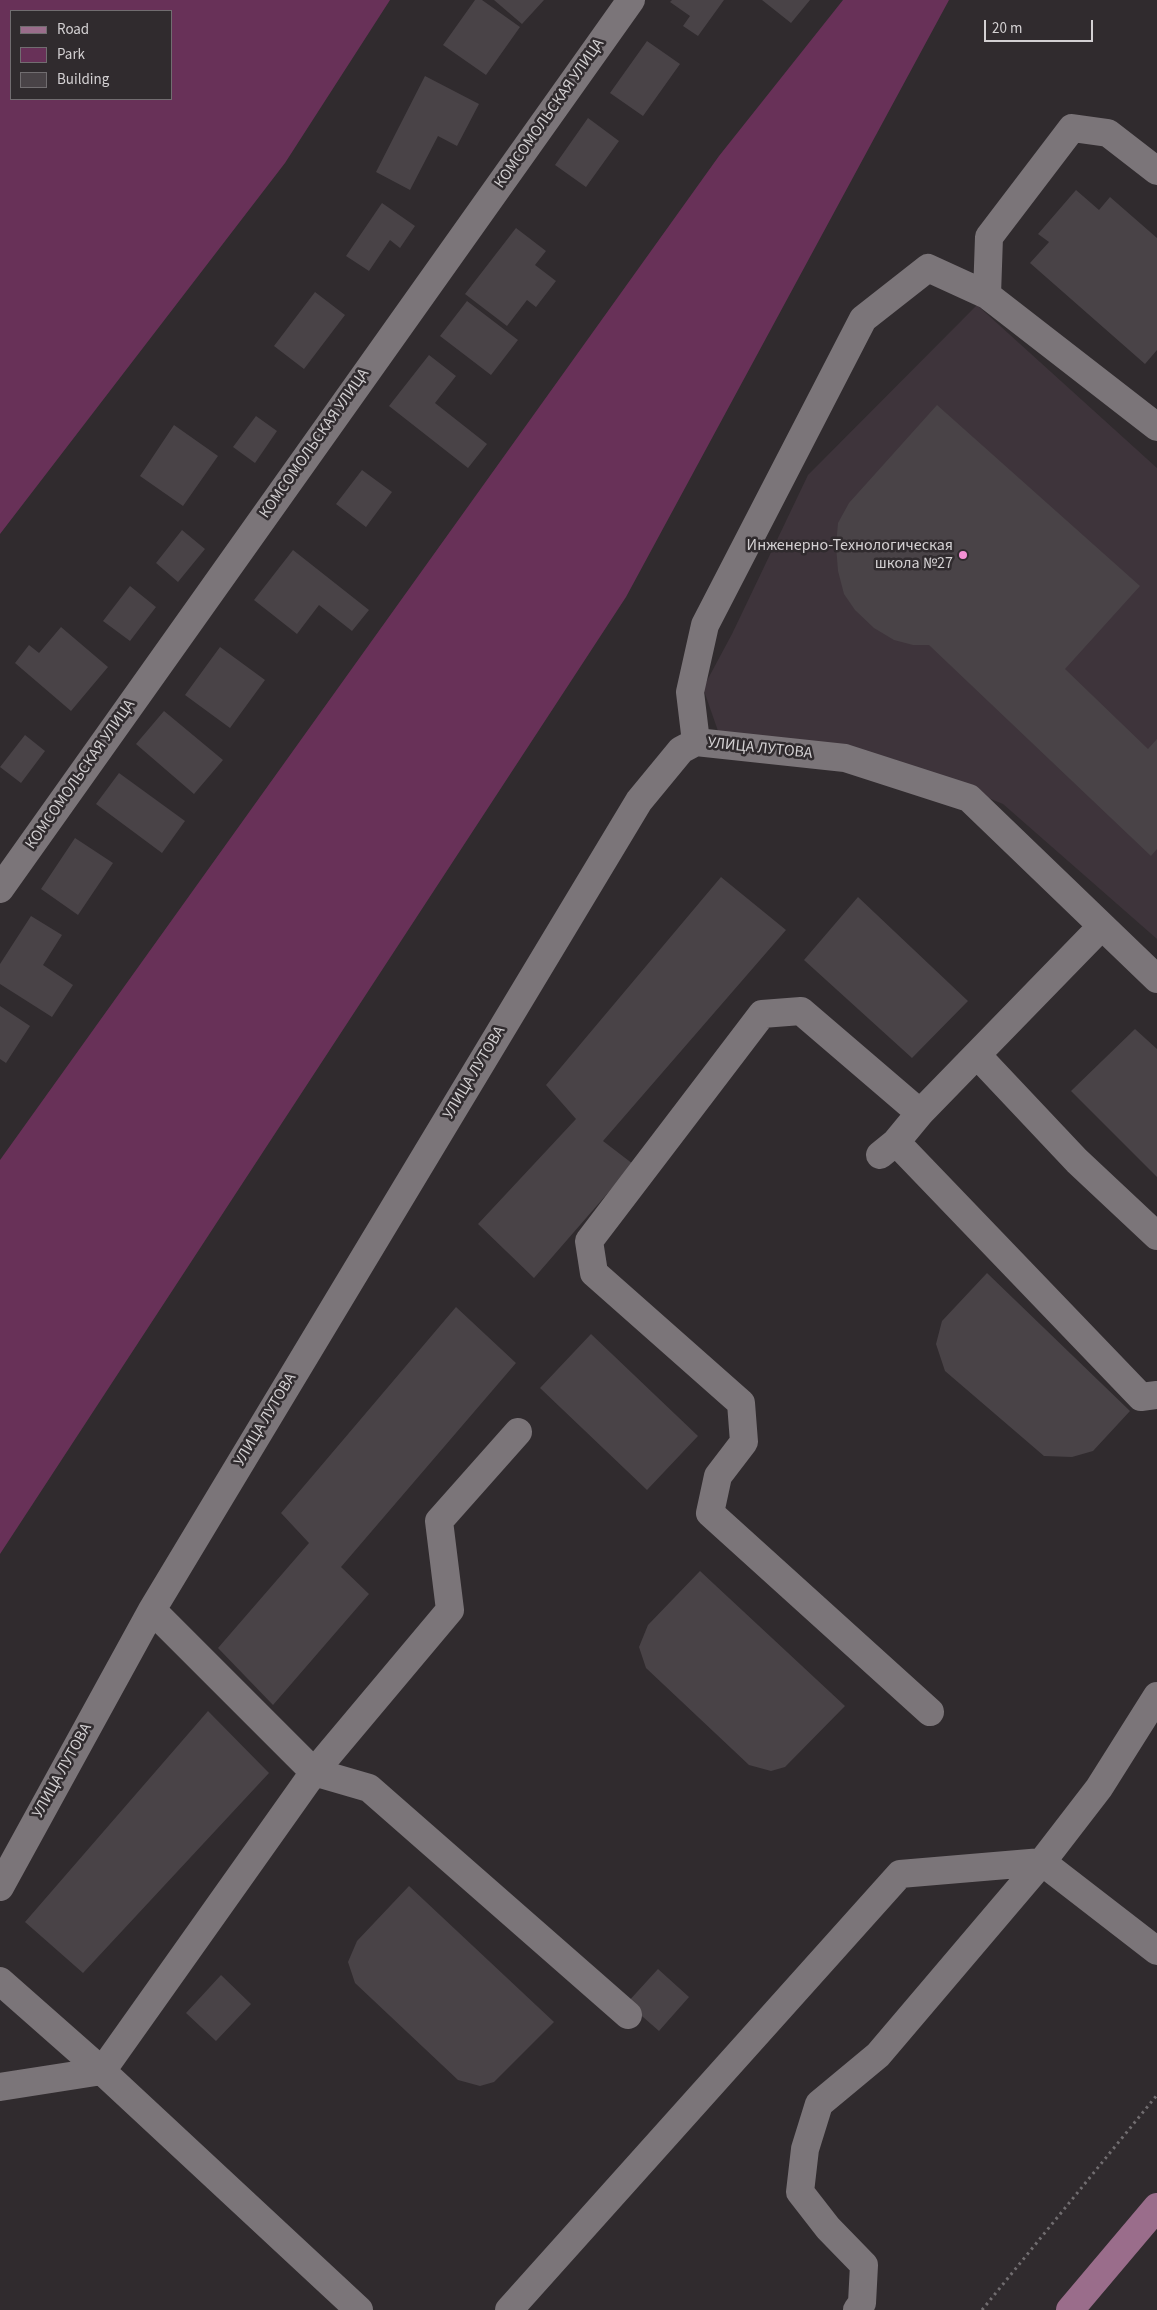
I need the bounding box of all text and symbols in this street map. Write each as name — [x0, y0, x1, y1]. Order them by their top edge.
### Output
legend — [10, 10, 172, 100]
scale bar — [987, 10, 1096, 42]
text: 20 m — [992, 18, 1022, 39]
text: Road — [57, 19, 89, 40]
street label: КОМСОМОЛЬСКАЯ УЛИЦА — [491, 35, 609, 193]
text: Park — [57, 44, 85, 65]
text: Building — [57, 69, 109, 90]
street label: КОМСОМОЛЬСКАЯ УЛИЦА — [256, 365, 374, 523]
place label: Инженерно-Технологическая школа №27 — [747, 536, 953, 574]
marker: Инженерно-Технологическая школа №27 — [957, 549, 969, 561]
street label: КОМСОМОЛЬСКАЯ УЛИЦА — [22, 696, 140, 854]
street label: УЛИЦА ЛУТОВА — [707, 734, 813, 764]
street label: УЛИЦА ЛУТОВА — [440, 1023, 510, 1123]
street label: УЛИЦА ЛУТОВА — [231, 1370, 301, 1470]
street label: УЛИЦА ЛУТОВА — [29, 1720, 97, 1822]

